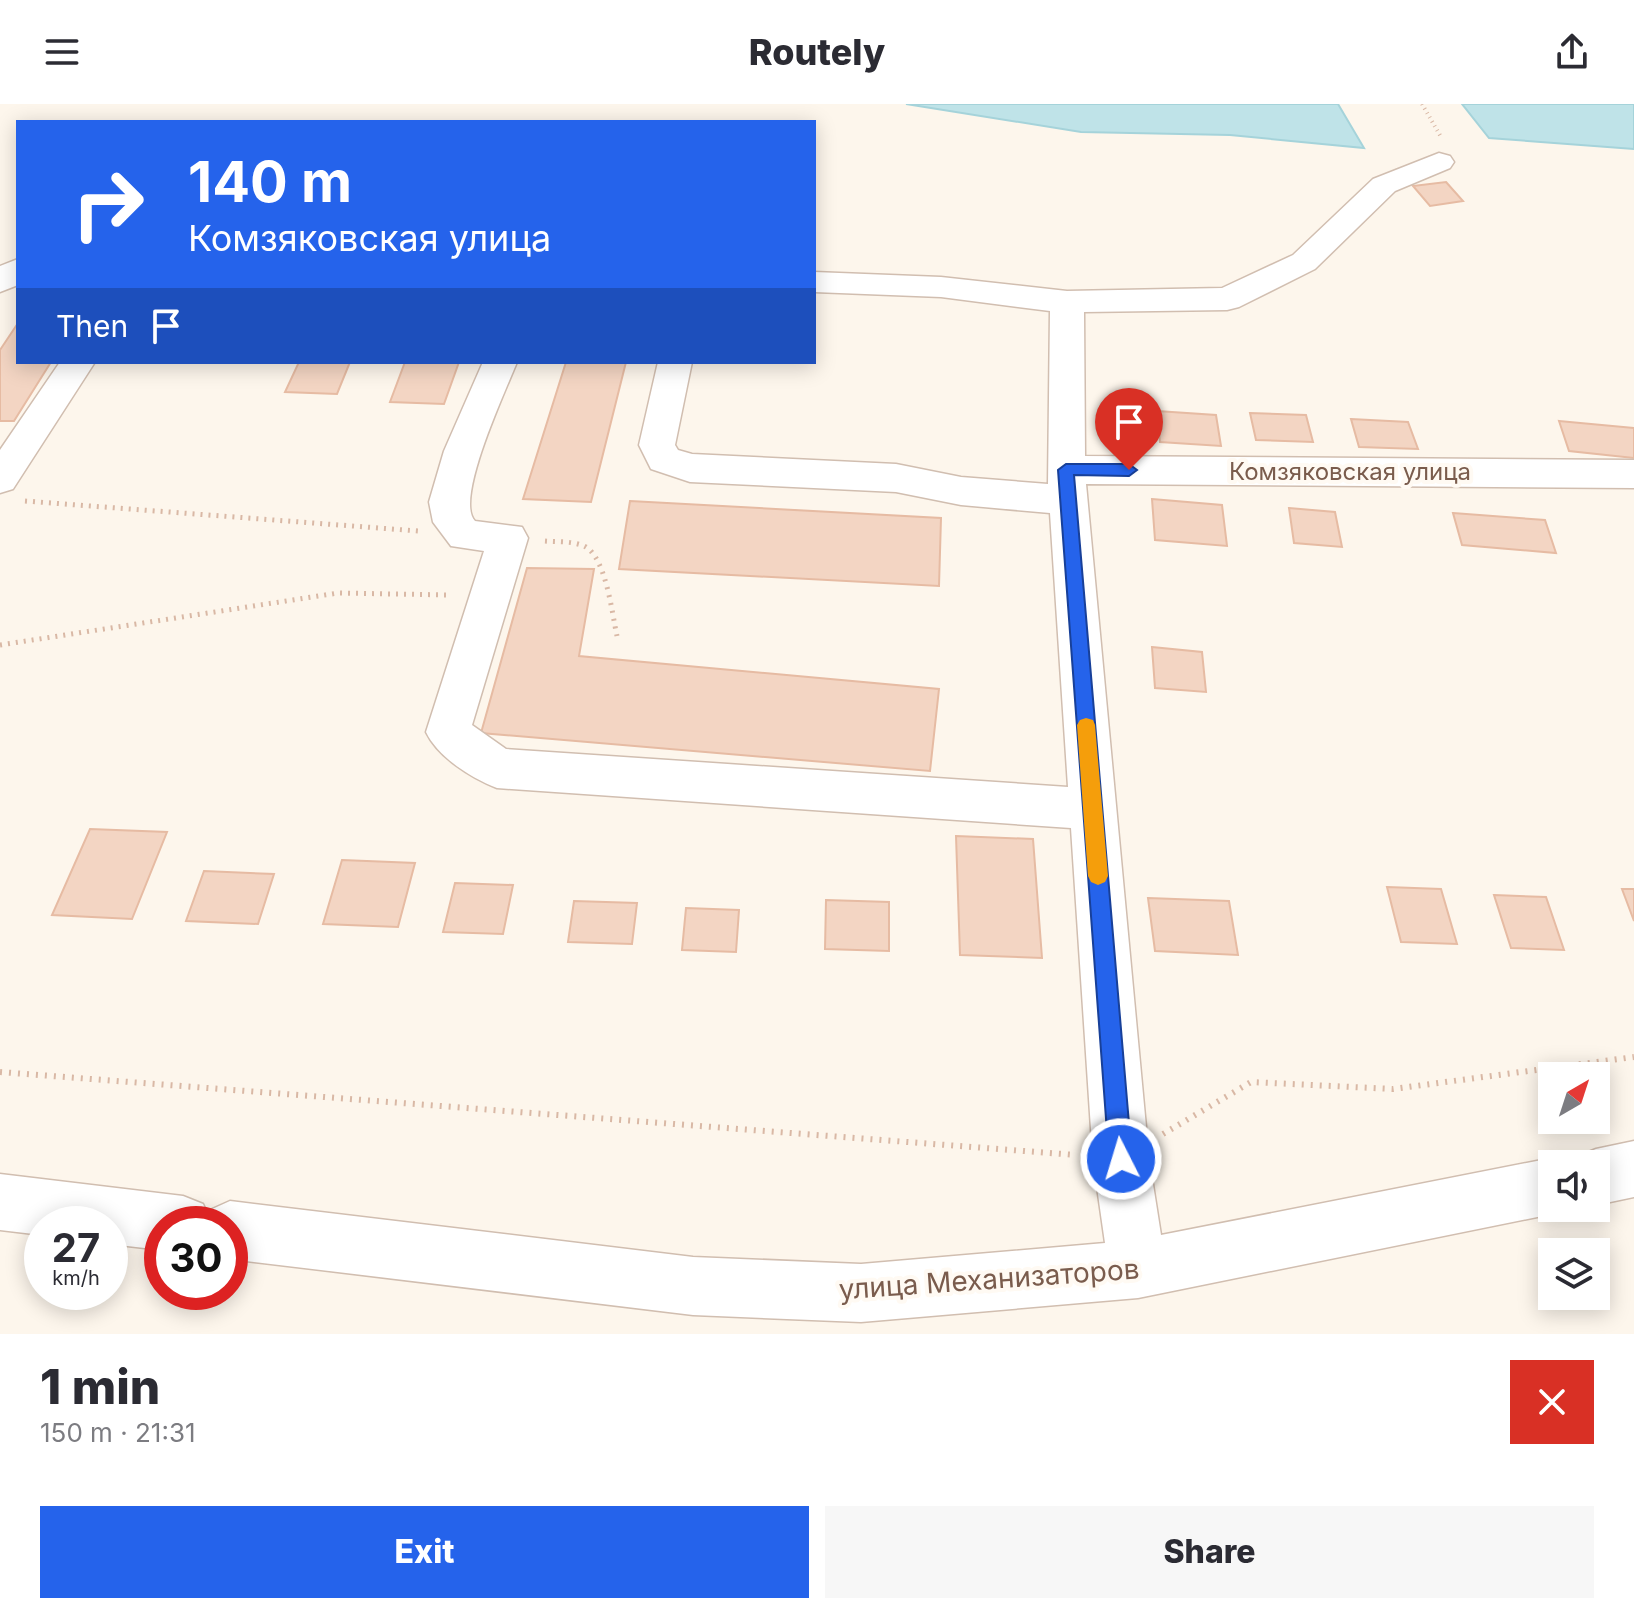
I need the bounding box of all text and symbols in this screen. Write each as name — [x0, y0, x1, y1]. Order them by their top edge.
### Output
icon: menu — [40, 30, 84, 74]
text: Routely — [749, 30, 885, 74]
icon: share — [1550, 30, 1594, 74]
text: 140 m — [188, 148, 352, 216]
icon: right — [56, 152, 160, 256]
text: Комзяковская улица — [188, 216, 551, 260]
icon: arrive — [144, 304, 188, 348]
text: Then — [56, 308, 128, 344]
pin — [1095, 388, 1163, 470]
icon: arrive — [1107, 400, 1151, 444]
street label: Комзяковская улица — [1229, 457, 1471, 486]
north arrow — [1538, 1062, 1610, 1134]
map controls — [1538, 1062, 1610, 1310]
position arrow — [1079, 1117, 1163, 1201]
button: sound — [1538, 1150, 1610, 1222]
speed limit sign: 30 — [144, 1206, 248, 1310]
text: 27 — [52, 1223, 100, 1272]
button: layers — [1538, 1238, 1610, 1310]
street label: улица Механизаторов — [838, 1252, 1140, 1306]
text: km/h — [52, 1266, 100, 1290]
text: 1 min — [40, 1357, 160, 1416]
button: close — [1510, 1360, 1594, 1444]
text: 150 m · 21:31 — [40, 1417, 196, 1448]
button: Exit — [40, 1506, 809, 1598]
button: Share — [825, 1506, 1594, 1598]

